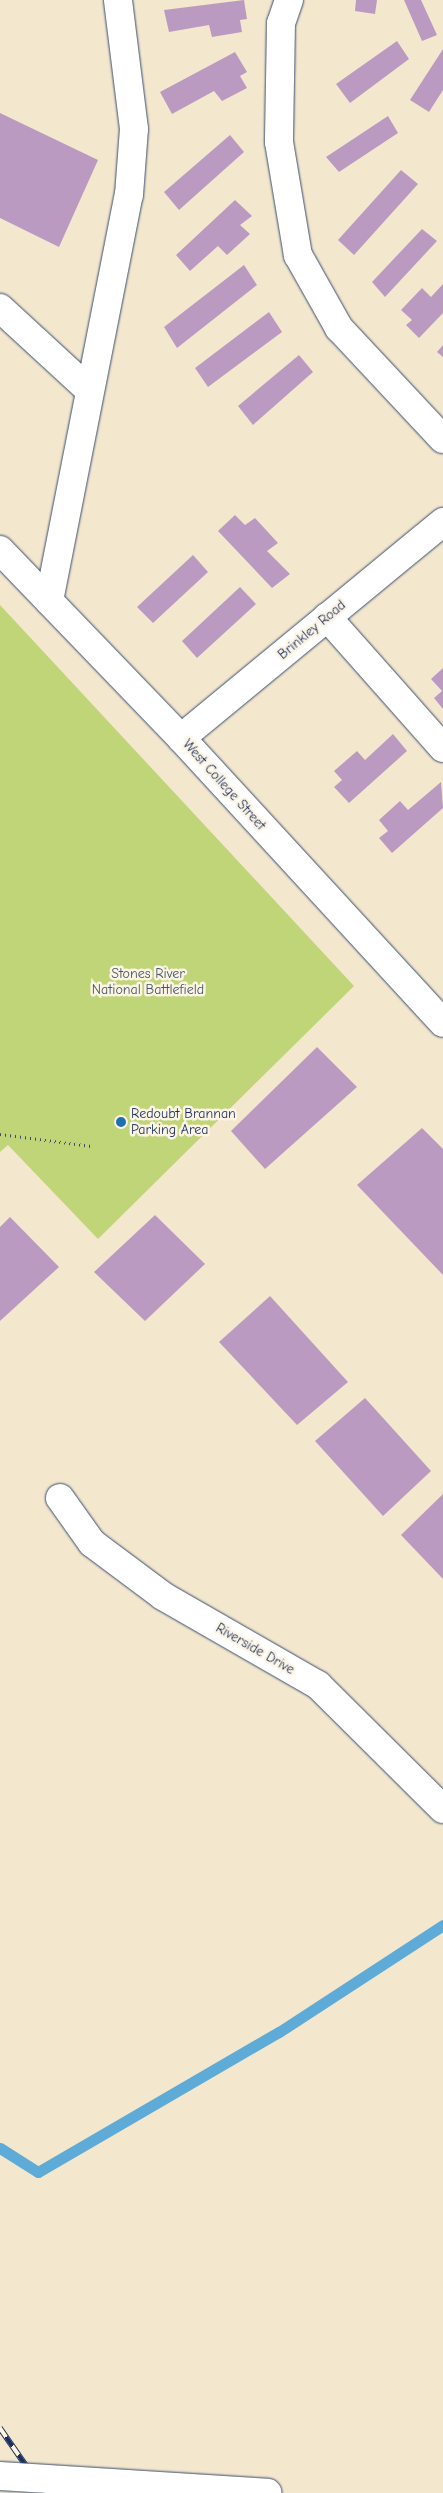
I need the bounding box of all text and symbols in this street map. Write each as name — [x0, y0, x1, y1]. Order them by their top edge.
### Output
street label: Brinkley Road — [275, 597, 349, 663]
street label: West College Street — [179, 736, 269, 834]
park label: Stones River National Battlefield — [92, 966, 204, 999]
place label: Redoubt Brannan Parking Area — [131, 1106, 236, 1138]
marker: Redoubt Brannan Parking Area — [115, 1116, 127, 1128]
street label: Riverside Drive — [213, 1620, 297, 1678]

